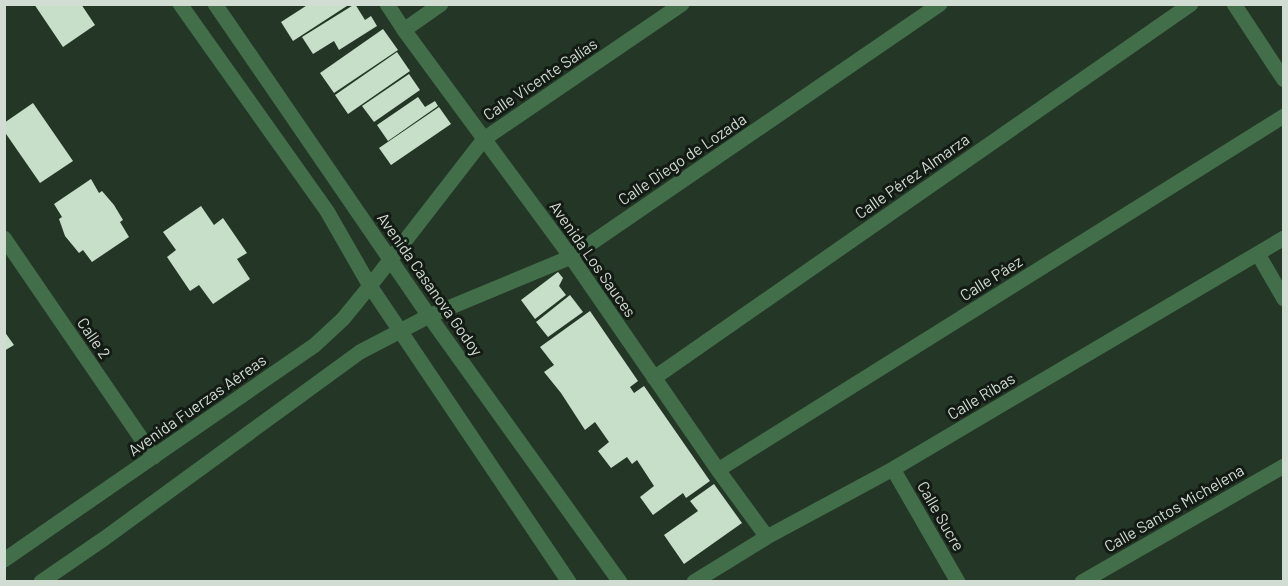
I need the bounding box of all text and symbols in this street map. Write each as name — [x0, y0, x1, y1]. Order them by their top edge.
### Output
street label: Calle Vicente Salías — [479, 33, 600, 124]
street label: Calle Diego de Lozada — [614, 109, 749, 208]
street label: Calle Pérez Almarza — [851, 129, 973, 222]
street label: Avenida Los Sauces — [546, 197, 640, 320]
street label: Avenida Casanova Godoy — [374, 209, 487, 359]
street label: Calle Páez — [956, 251, 1025, 304]
street label: Calle 2 — [74, 314, 115, 362]
street label: Avenida Fuerzas Aéreas — [124, 350, 269, 459]
street label: Calle Ribas — [944, 368, 1018, 423]
street label: Calle Santos Michelena — [1101, 460, 1247, 555]
street label: Calle Sucre — [914, 477, 969, 554]

